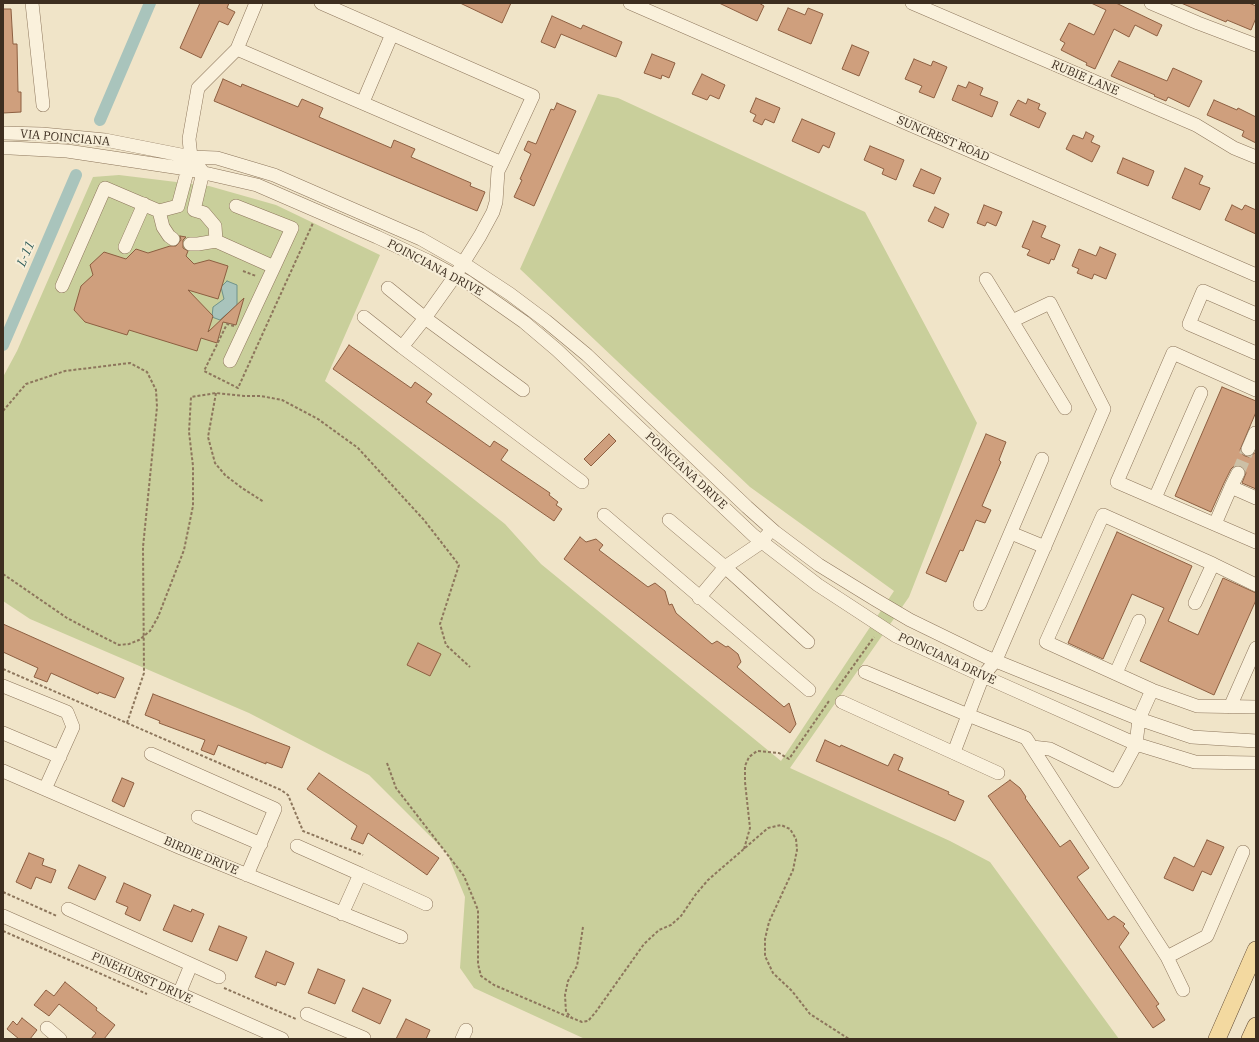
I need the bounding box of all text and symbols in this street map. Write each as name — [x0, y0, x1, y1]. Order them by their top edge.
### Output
street label: RUBIE LANE — [1049, 57, 1121, 99]
street label: SUNCREST ROAD — [895, 113, 991, 165]
street label: VIA POINCIANA — [19, 127, 111, 149]
street label: POINCIANA DRIVE — [385, 237, 485, 299]
water label: L-11 — [14, 239, 38, 269]
street label: POINCIANA DRIVE — [642, 429, 730, 513]
street label: POINCIANA DRIVE — [896, 630, 998, 688]
street label: BIRDIE DRIVE — [162, 834, 240, 878]
street label: PINEHURST DRIVE — [89, 949, 195, 1007]

